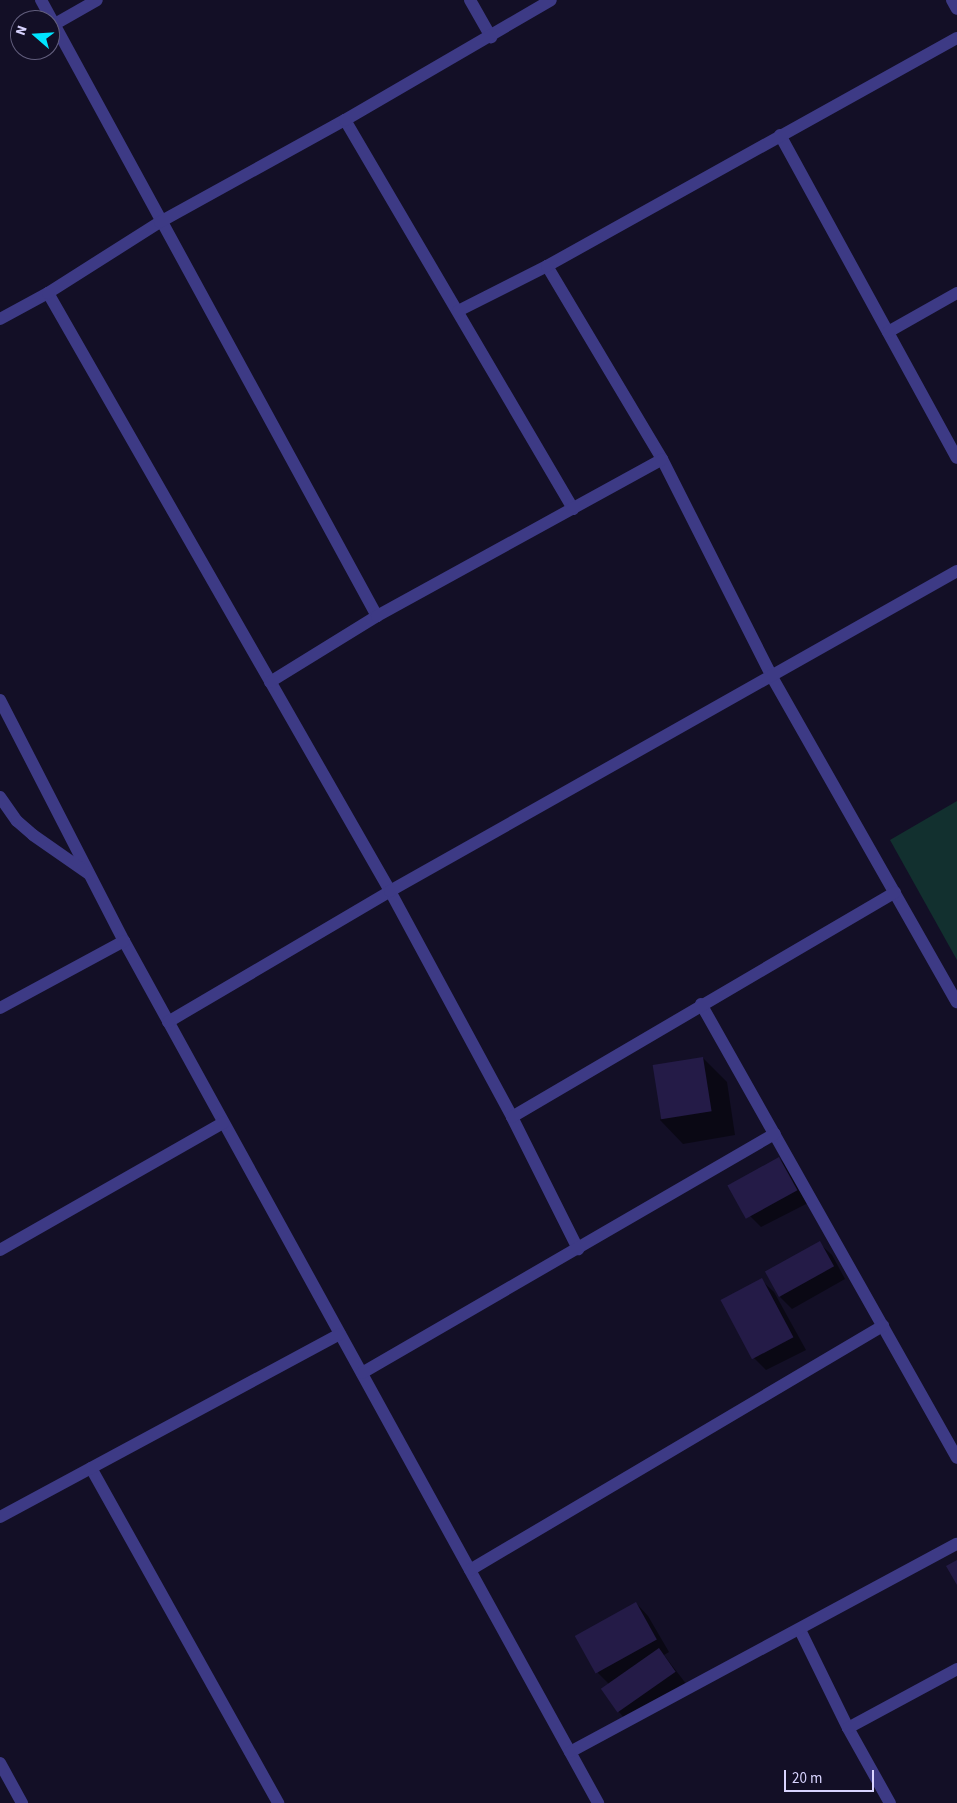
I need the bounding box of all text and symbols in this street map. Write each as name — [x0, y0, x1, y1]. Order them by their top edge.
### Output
north arrow — [10, 10, 60, 60]
text: N — [11, 23, 33, 38]
scale bar — [787, 1760, 877, 1792]
text: 20 m — [792, 1768, 822, 1789]

